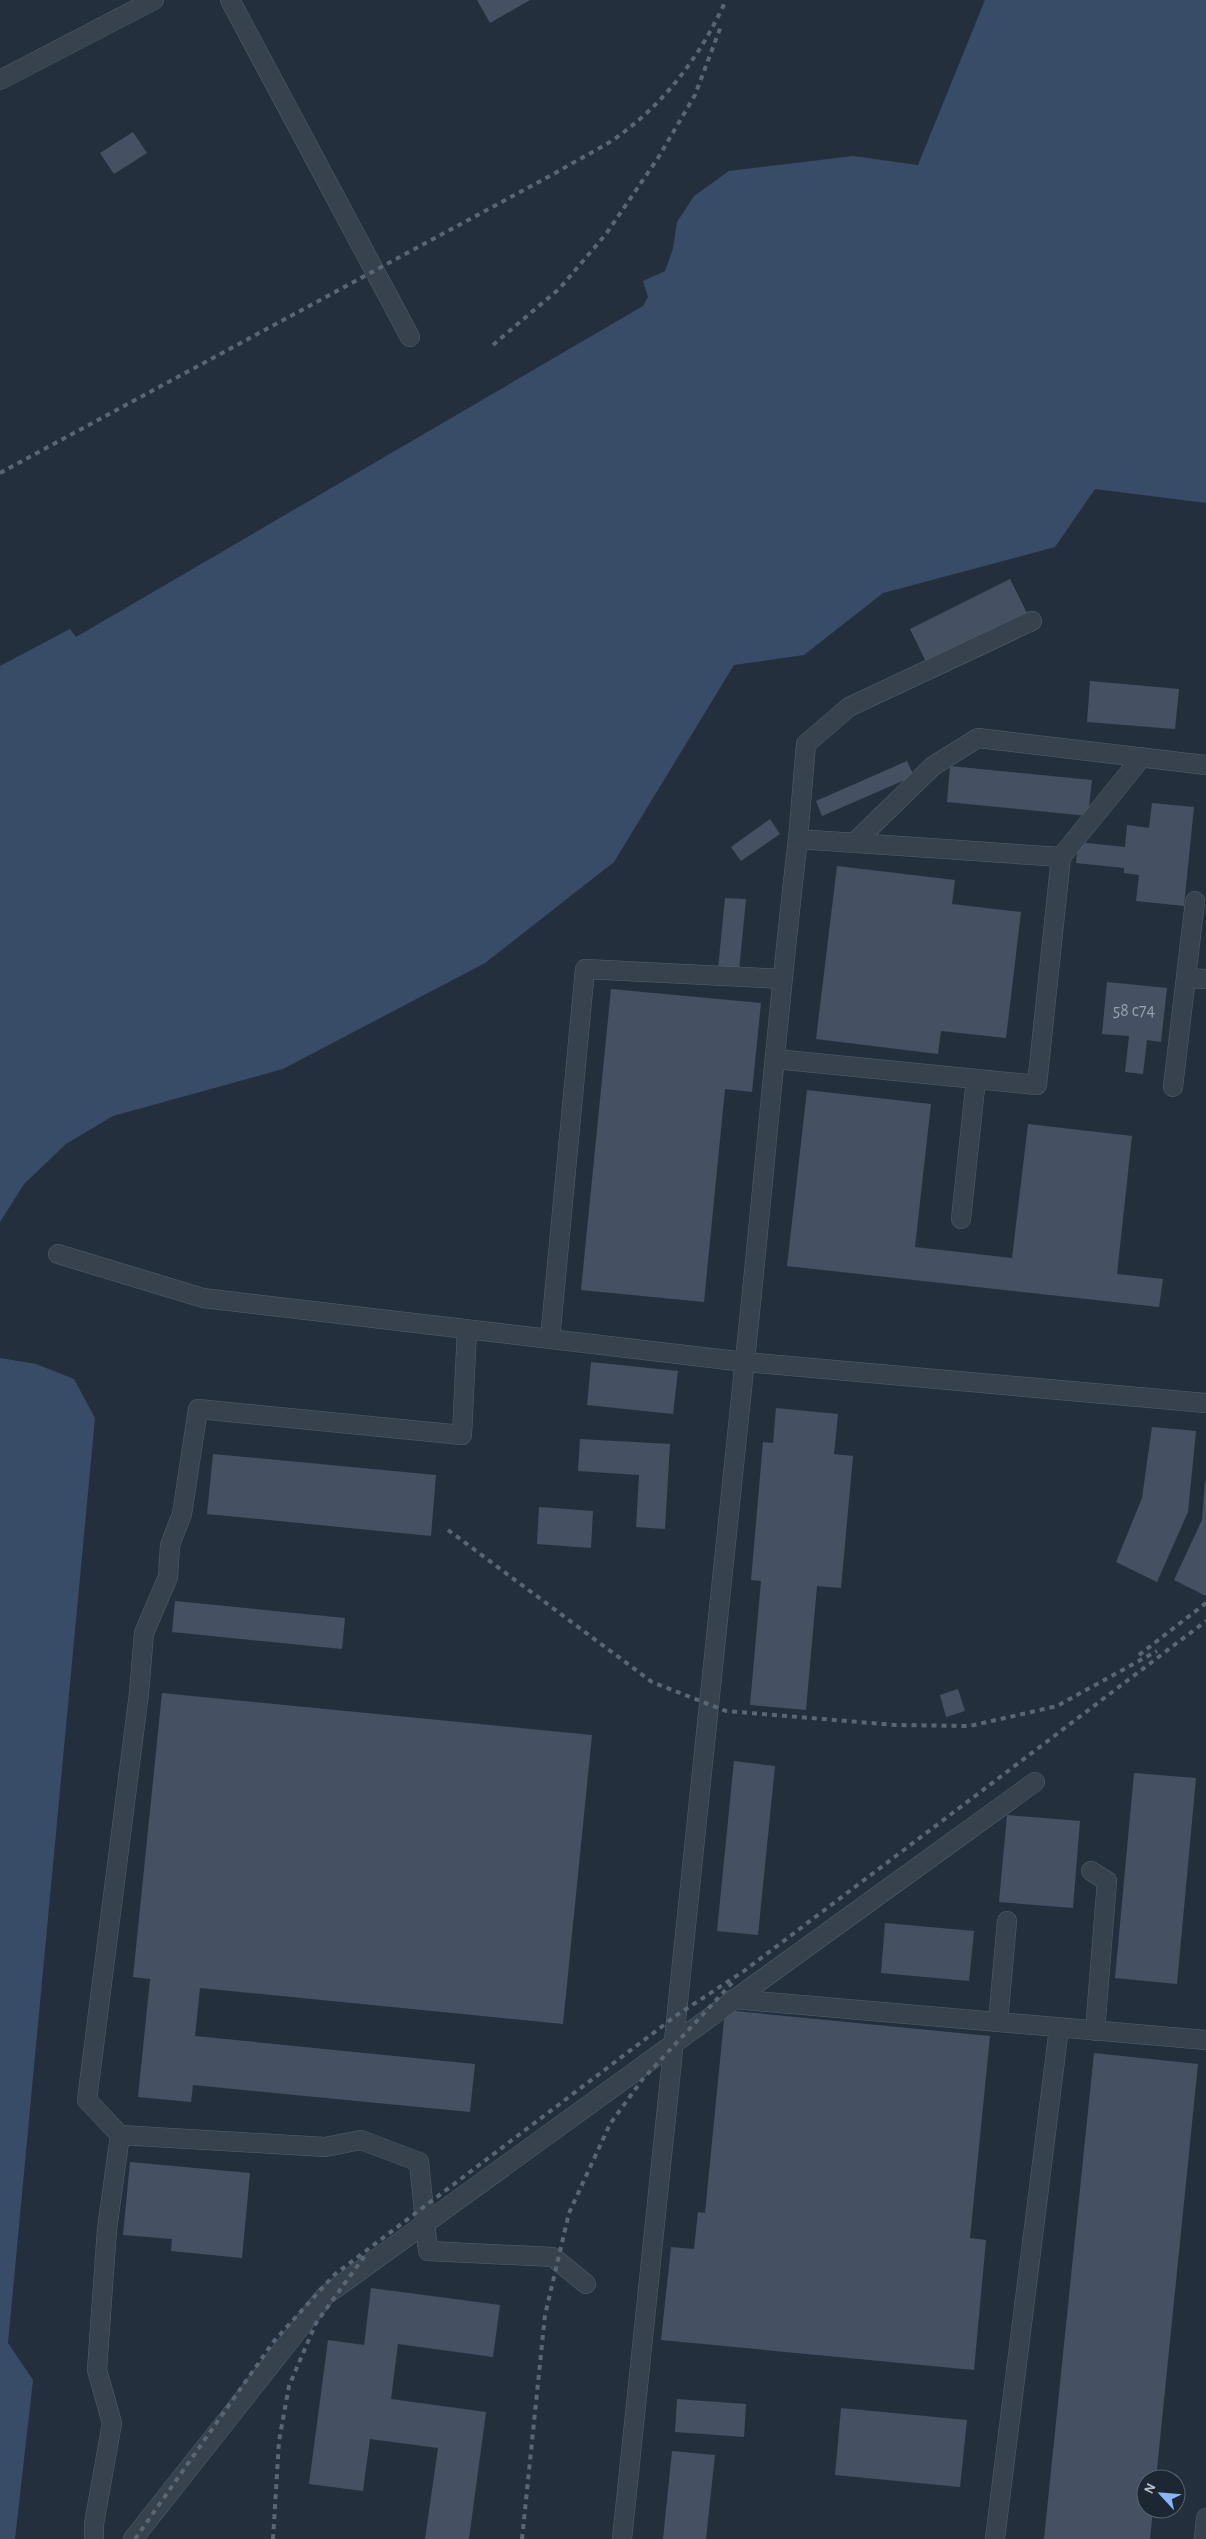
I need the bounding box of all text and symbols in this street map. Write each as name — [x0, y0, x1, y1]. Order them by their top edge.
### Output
house number: 58 с74 — [1113, 1002, 1156, 1020]
north arrow — [1136, 2469, 1186, 2519]
text: N — [1142, 2481, 1159, 2496]

